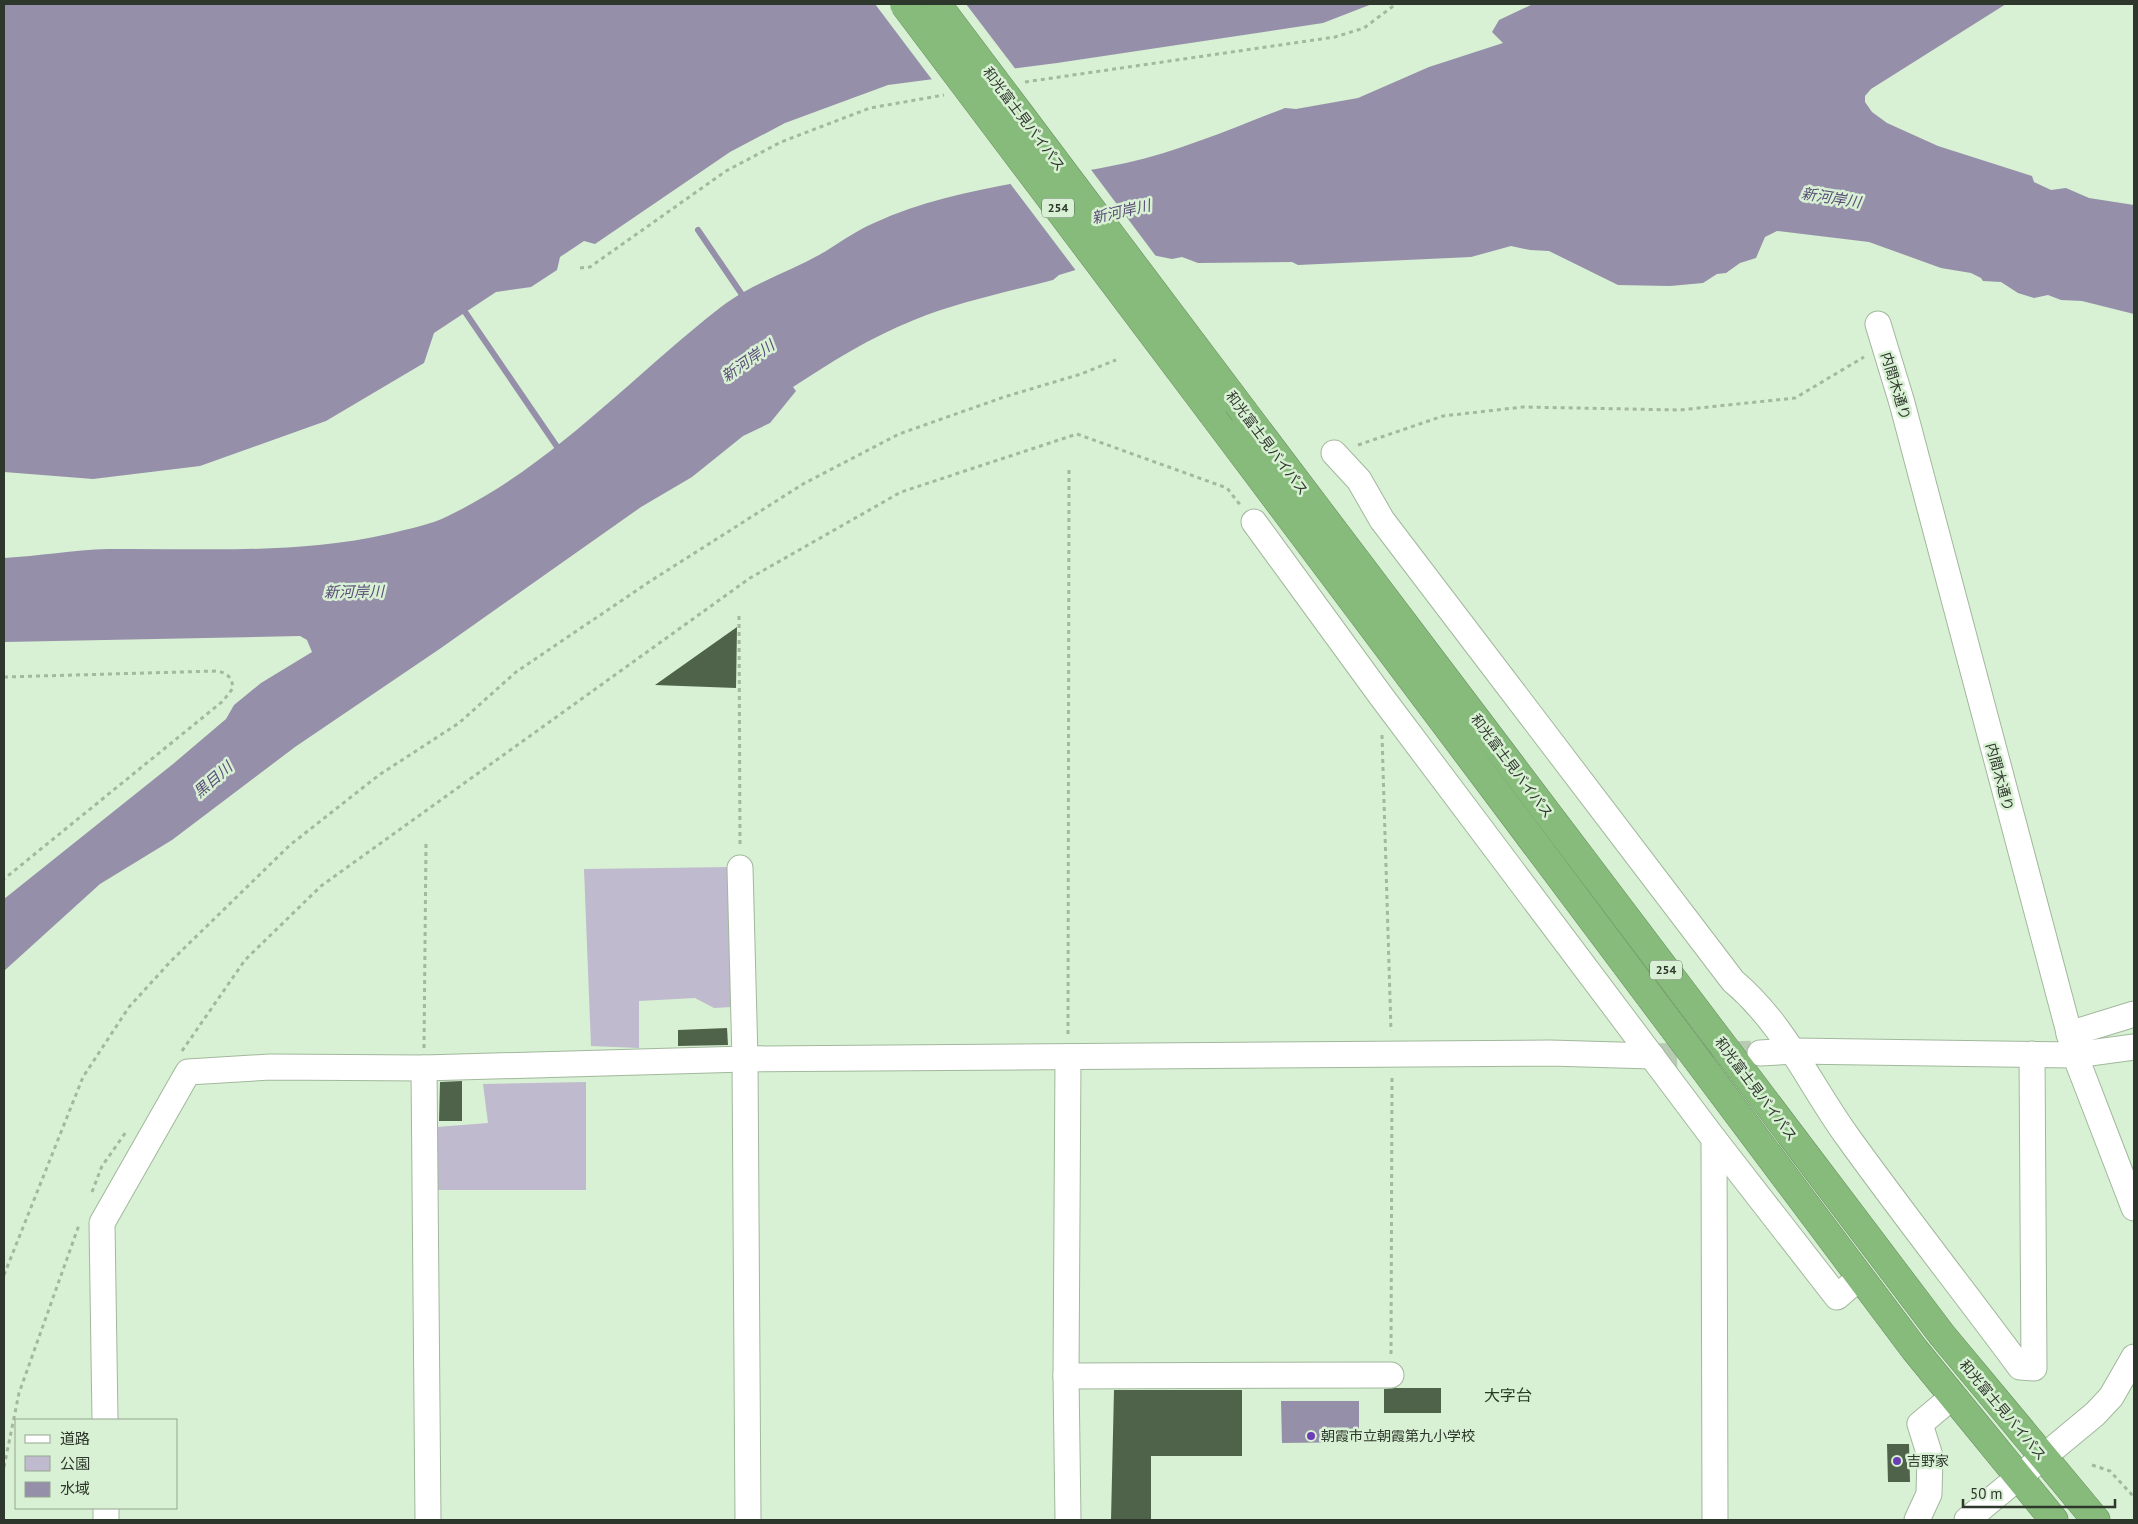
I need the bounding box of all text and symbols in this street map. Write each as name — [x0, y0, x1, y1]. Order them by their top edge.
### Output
street label: 和光富士見バイパス — [979, 63, 1069, 175]
water label: 新河岸川 — [1800, 183, 1864, 212]
water label: 新河岸川 — [1090, 195, 1154, 228]
road number: 254 — [1042, 198, 1074, 218]
water label: 新河岸川 — [718, 334, 779, 386]
street label: 内間木通り — [1877, 350, 1915, 422]
street label: 和光富士見バイパス — [1222, 387, 1312, 499]
water label: 新河岸川 — [324, 581, 386, 602]
street label: 和光富士見バイパス — [1467, 710, 1557, 822]
street label: 内間木通り — [1982, 741, 2018, 813]
water label: 黒目川 — [189, 756, 237, 802]
road number: 254 — [1650, 960, 1682, 980]
street label: 和光富士見バイパス — [1711, 1033, 1801, 1145]
street label: 和光富士見バイパス — [1956, 1356, 2050, 1464]
district label: 大字台 — [1484, 1385, 1532, 1405]
legend — [15, 1419, 178, 1509]
place label: 朝霞市立朝霞第九小学校 — [1321, 1427, 1475, 1445]
text: 道路 — [60, 1429, 90, 1448]
marker: 朝霞市立朝霞第九小学校 — [1305, 1430, 1317, 1442]
place label: 吉野家 — [1907, 1452, 1949, 1470]
text: 公園 — [60, 1454, 90, 1473]
marker: 吉野家 — [1891, 1455, 1903, 1467]
scale bar — [1963, 1476, 2116, 1508]
text: 水域 — [60, 1479, 90, 1498]
text: 50 m — [1970, 1484, 2003, 1503]

